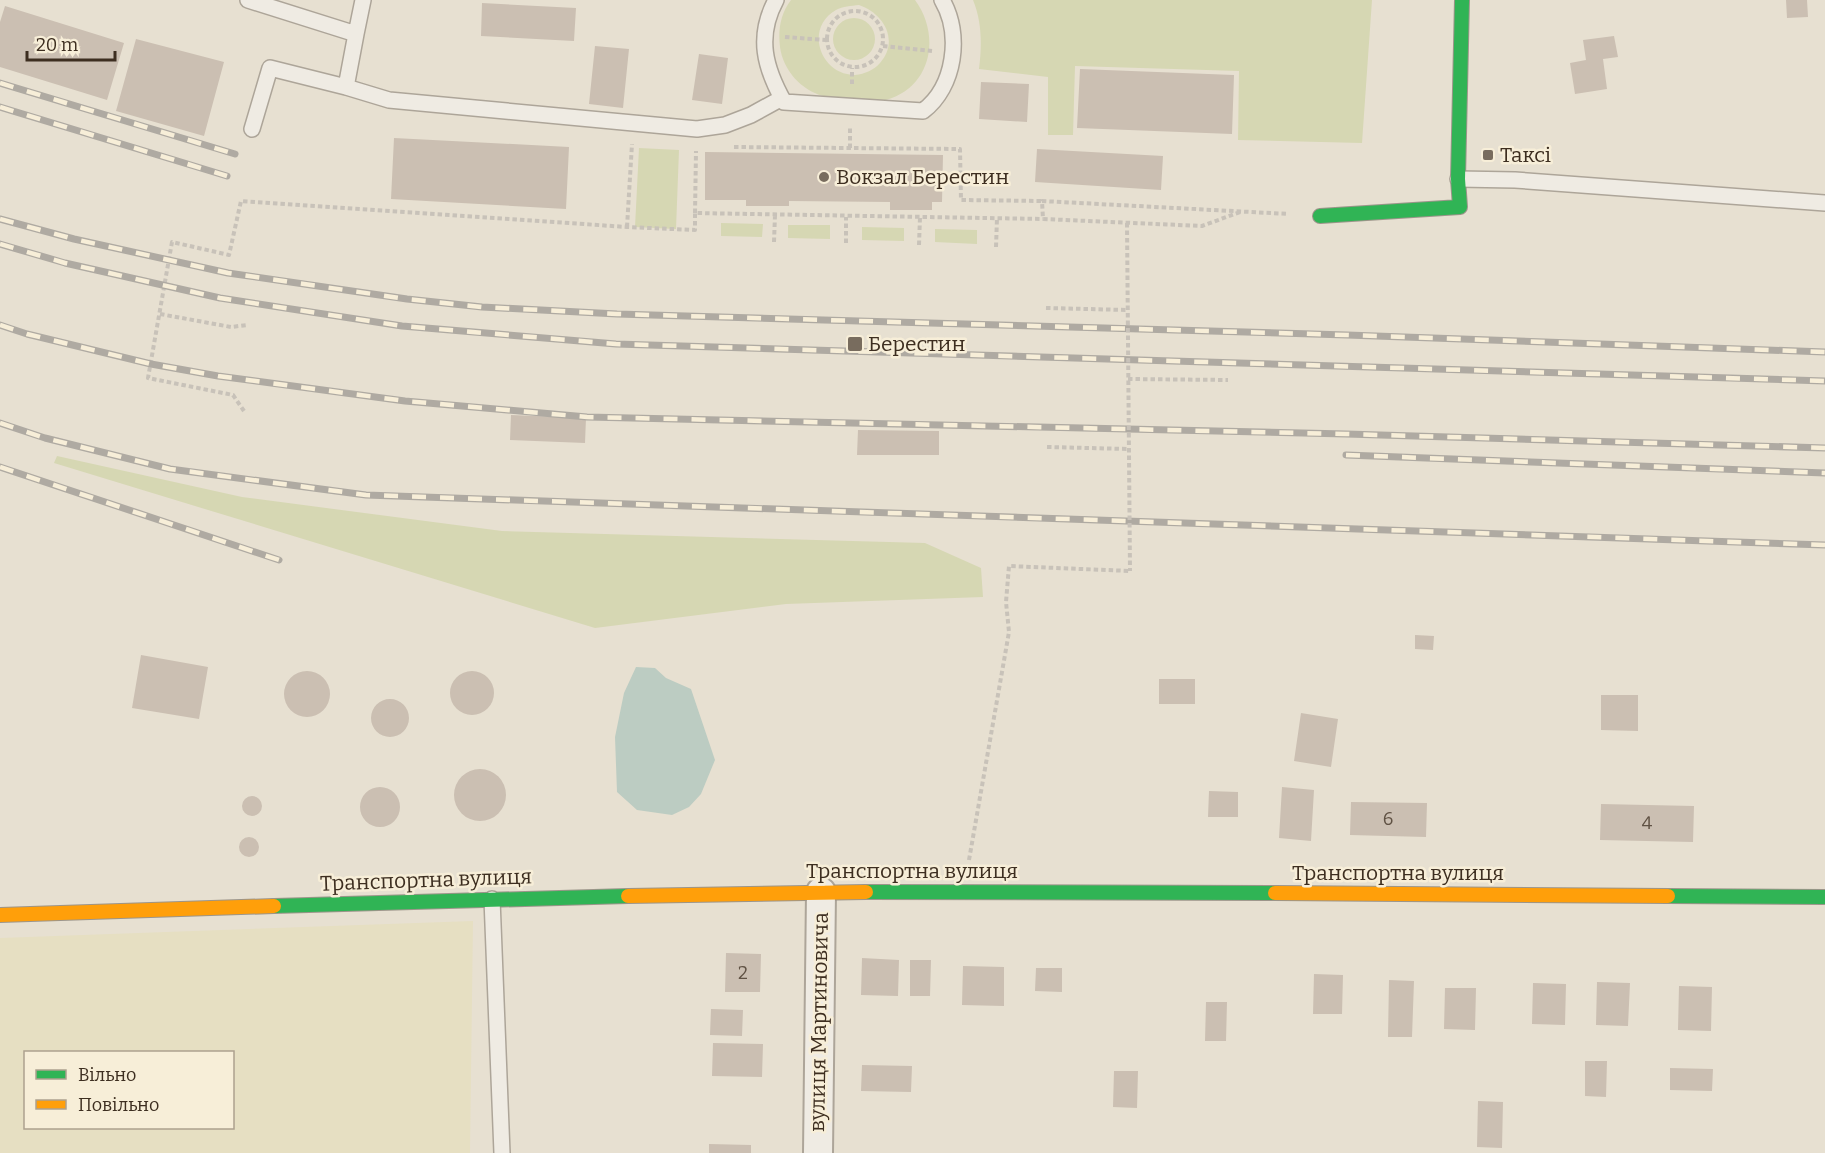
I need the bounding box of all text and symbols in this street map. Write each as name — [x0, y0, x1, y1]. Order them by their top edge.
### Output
scale bar — [27, 24, 116, 62]
text: 20 m — [36, 34, 78, 56]
place label: Таксі — [1500, 142, 1551, 168]
marker: Таксі — [1481, 148, 1495, 162]
place label: Вокзал Берестин — [836, 164, 1009, 190]
marker: Вокзал Берестин — [817, 170, 831, 184]
place label: Берестин — [868, 331, 965, 357]
marker: Берестин — [846, 335, 864, 353]
house number: 6 — [1383, 808, 1393, 830]
house number: 4 — [1642, 812, 1653, 834]
street label: Транспортна вулиця — [806, 858, 1018, 884]
street label: Транспортна вулиця — [1292, 860, 1504, 886]
street label: Транспортна вулиця — [320, 863, 532, 897]
street label: вулиця Мартиновича — [804, 911, 834, 1132]
house number: 2 — [738, 962, 748, 984]
legend — [24, 1051, 234, 1129]
text: Вільно — [78, 1064, 136, 1086]
text: Повільно — [78, 1094, 159, 1116]

